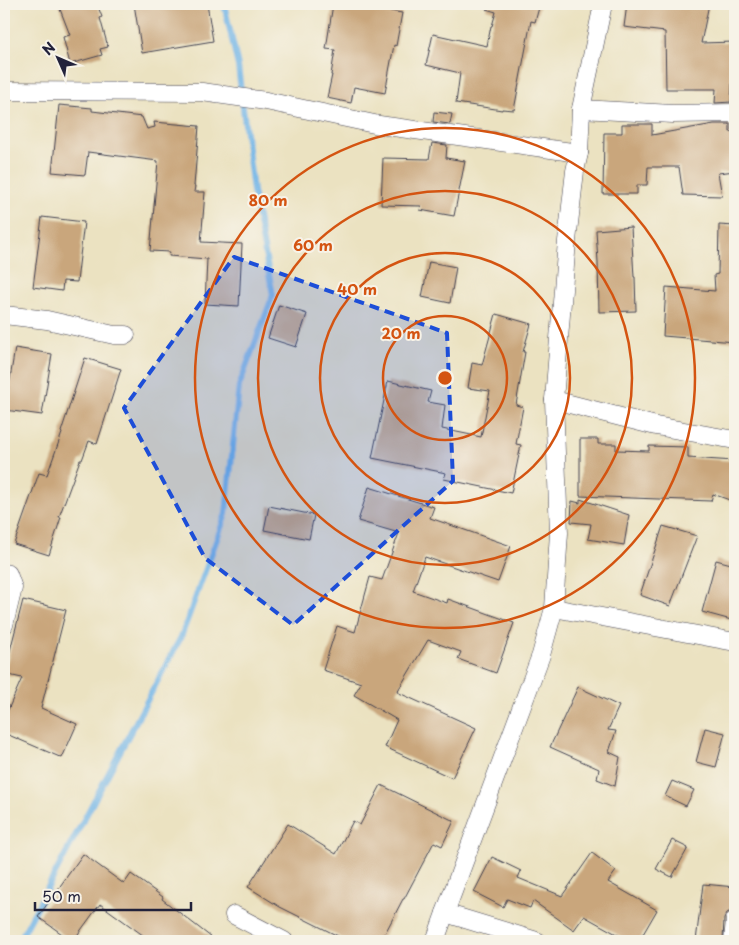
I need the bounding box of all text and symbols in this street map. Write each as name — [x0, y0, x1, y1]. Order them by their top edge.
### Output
north arrow — [32, 32, 82, 82]
text: N — [37, 37, 60, 60]
text: 80 m — [248, 188, 288, 211]
text: 60 m — [293, 233, 333, 256]
text: 40 m — [337, 277, 377, 300]
text: 20 m — [382, 321, 420, 344]
centre of rings — [436, 369, 454, 387]
scale bar — [35, 880, 191, 912]
text: 50 m — [42, 884, 81, 907]

